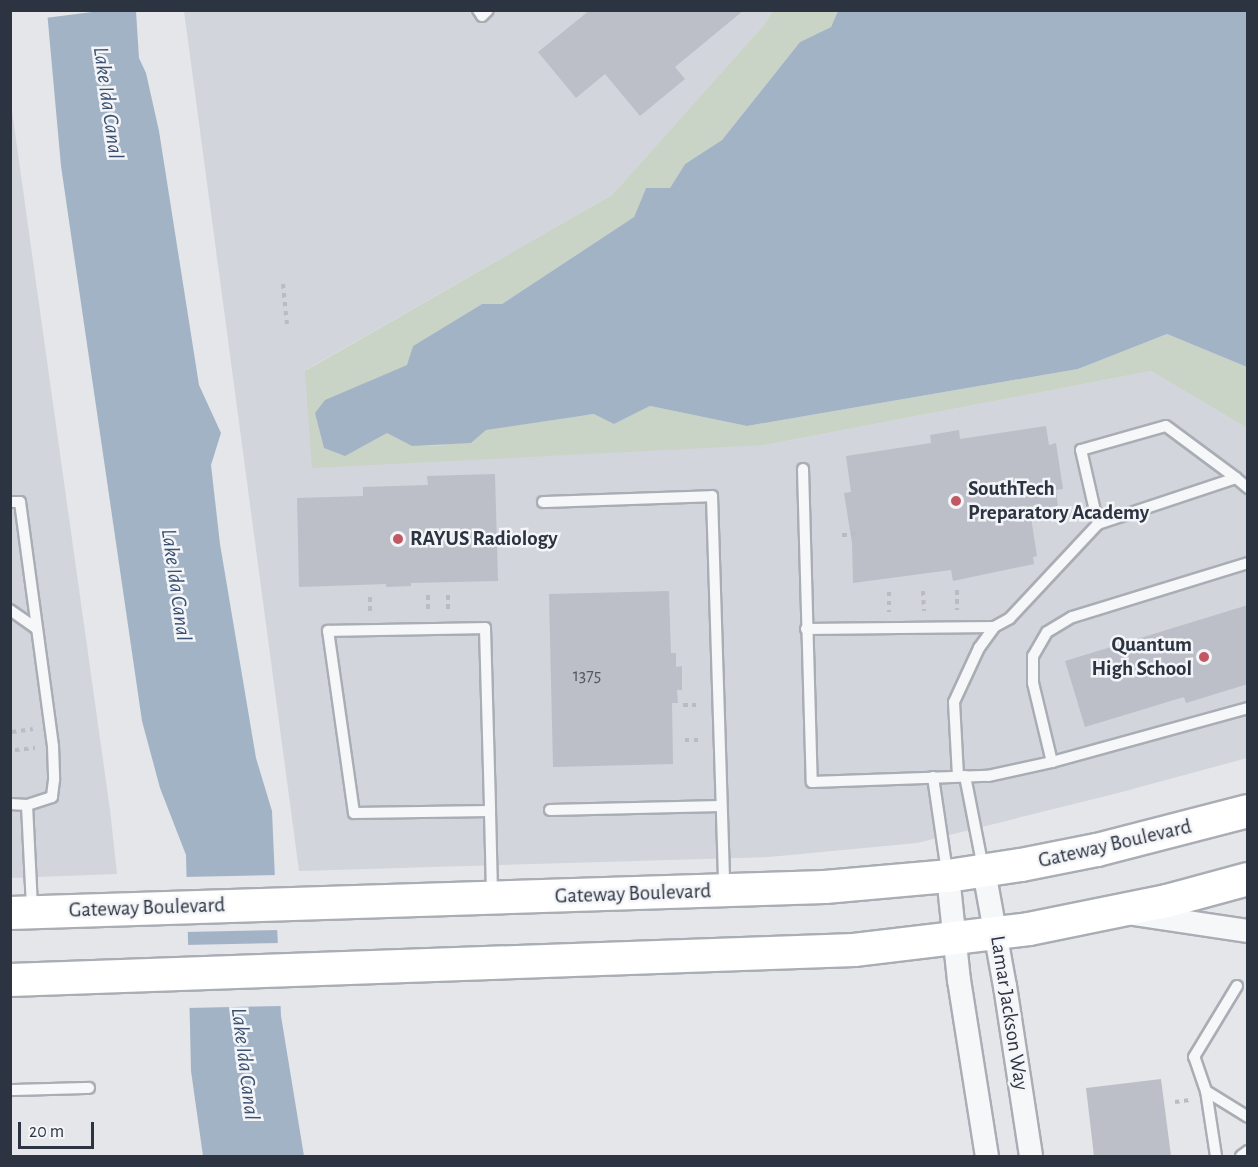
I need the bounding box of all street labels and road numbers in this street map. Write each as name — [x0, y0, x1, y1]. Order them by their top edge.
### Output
street label: Gateway Boulevard — [1036, 814, 1194, 874]
street label: Gateway Boulevard — [554, 879, 712, 909]
street label: Gateway Boulevard — [68, 893, 226, 923]
street label: Lamar Jackson Way — [984, 934, 1034, 1092]

